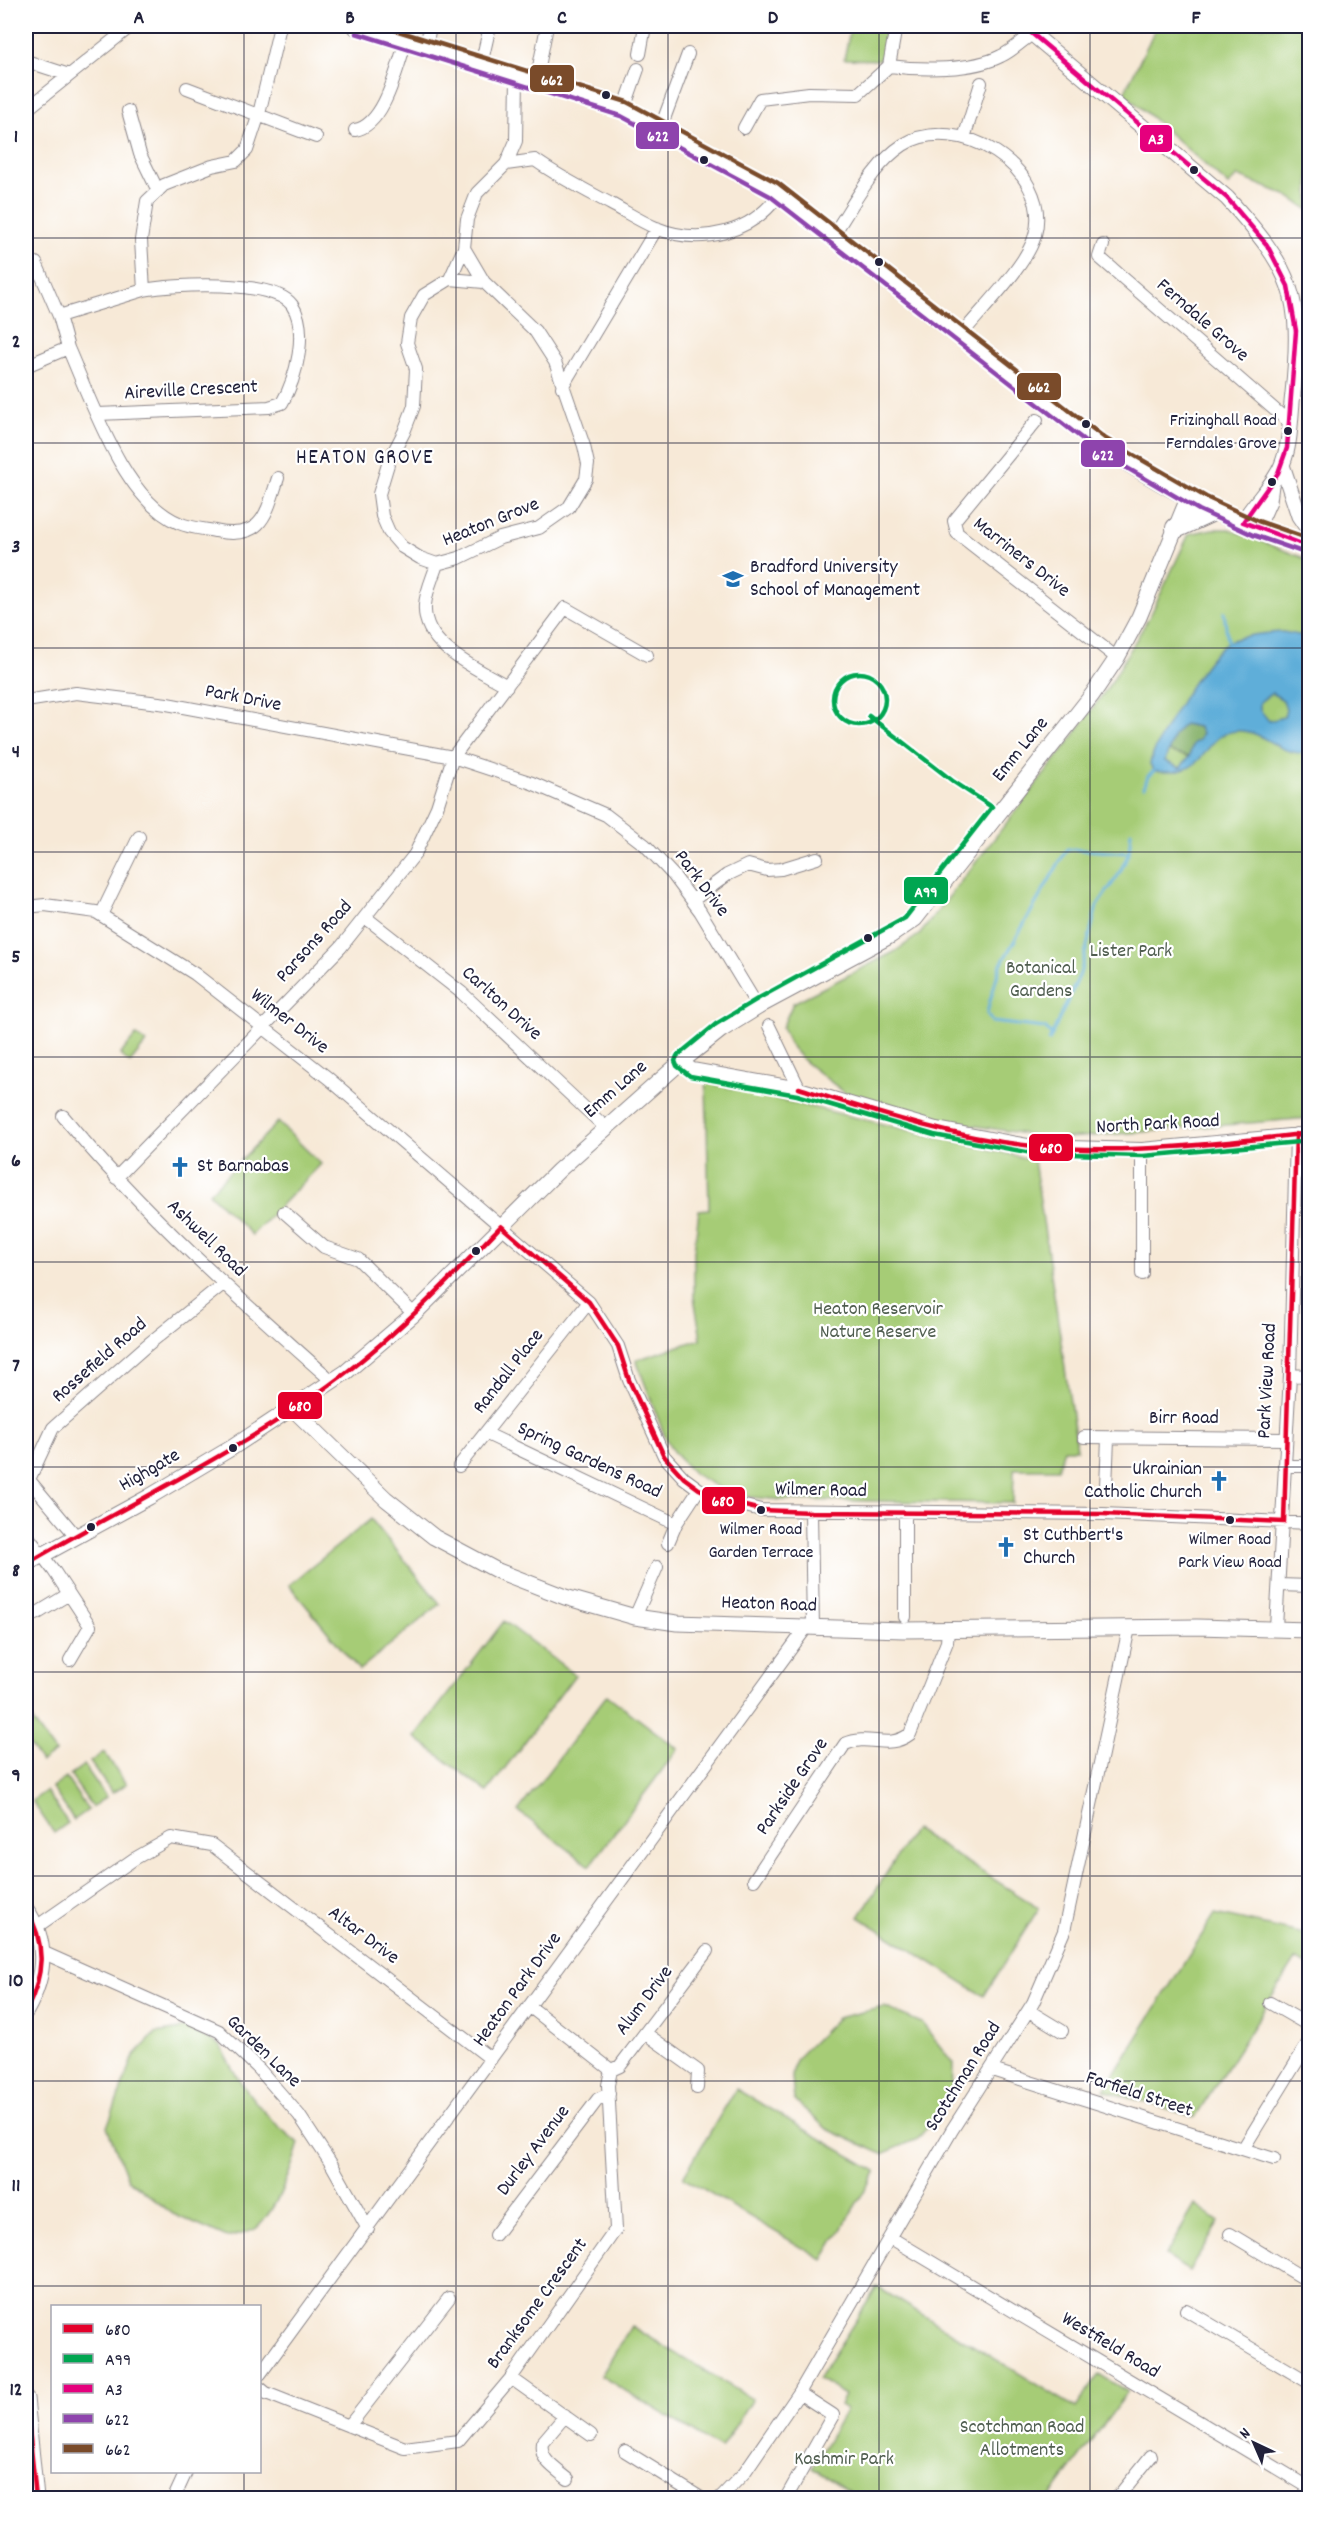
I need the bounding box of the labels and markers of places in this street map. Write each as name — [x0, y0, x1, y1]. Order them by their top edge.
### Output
unlabelled marker — [600, 89, 612, 101]
unlabelled marker — [698, 154, 710, 166]
unlabelled marker — [1188, 164, 1200, 176]
unlabelled marker — [873, 256, 885, 268]
place label: Frizinghall Road Ferndales Grove — [1166, 409, 1277, 457]
unlabelled marker — [1080, 418, 1092, 430]
marker: Frizinghall Road Ferndales Grove — [1282, 425, 1294, 437]
unlabelled marker — [1266, 476, 1278, 488]
place label: Bradford University School of Management — [750, 554, 920, 605]
school or university icon: Bradford University School of Management — [721, 567, 745, 591]
unlabelled marker — [862, 932, 874, 944]
place label: St Barnabas — [197, 1153, 289, 1181]
church icon: St Barnabas — [168, 1155, 192, 1179]
unlabelled marker — [470, 1245, 482, 1257]
unlabelled marker — [227, 1442, 239, 1454]
place label: Ukrainian Catholic Church — [1084, 1456, 1202, 1507]
church icon: Ukrainian Catholic Church — [1207, 1469, 1231, 1493]
marker: Wilmer Road Garden Terrace — [755, 1504, 767, 1516]
marker: Wilmer Road Park View Road — [1224, 1514, 1236, 1526]
place label: Wilmer Road Garden Terrace — [708, 1518, 814, 1566]
unlabelled marker — [85, 1521, 97, 1533]
place label: St Cuthbert's Church — [1023, 1522, 1123, 1573]
place label: Wilmer Road Park View Road — [1178, 1528, 1282, 1576]
church icon: St Cuthbert's Church — [994, 1535, 1018, 1559]

